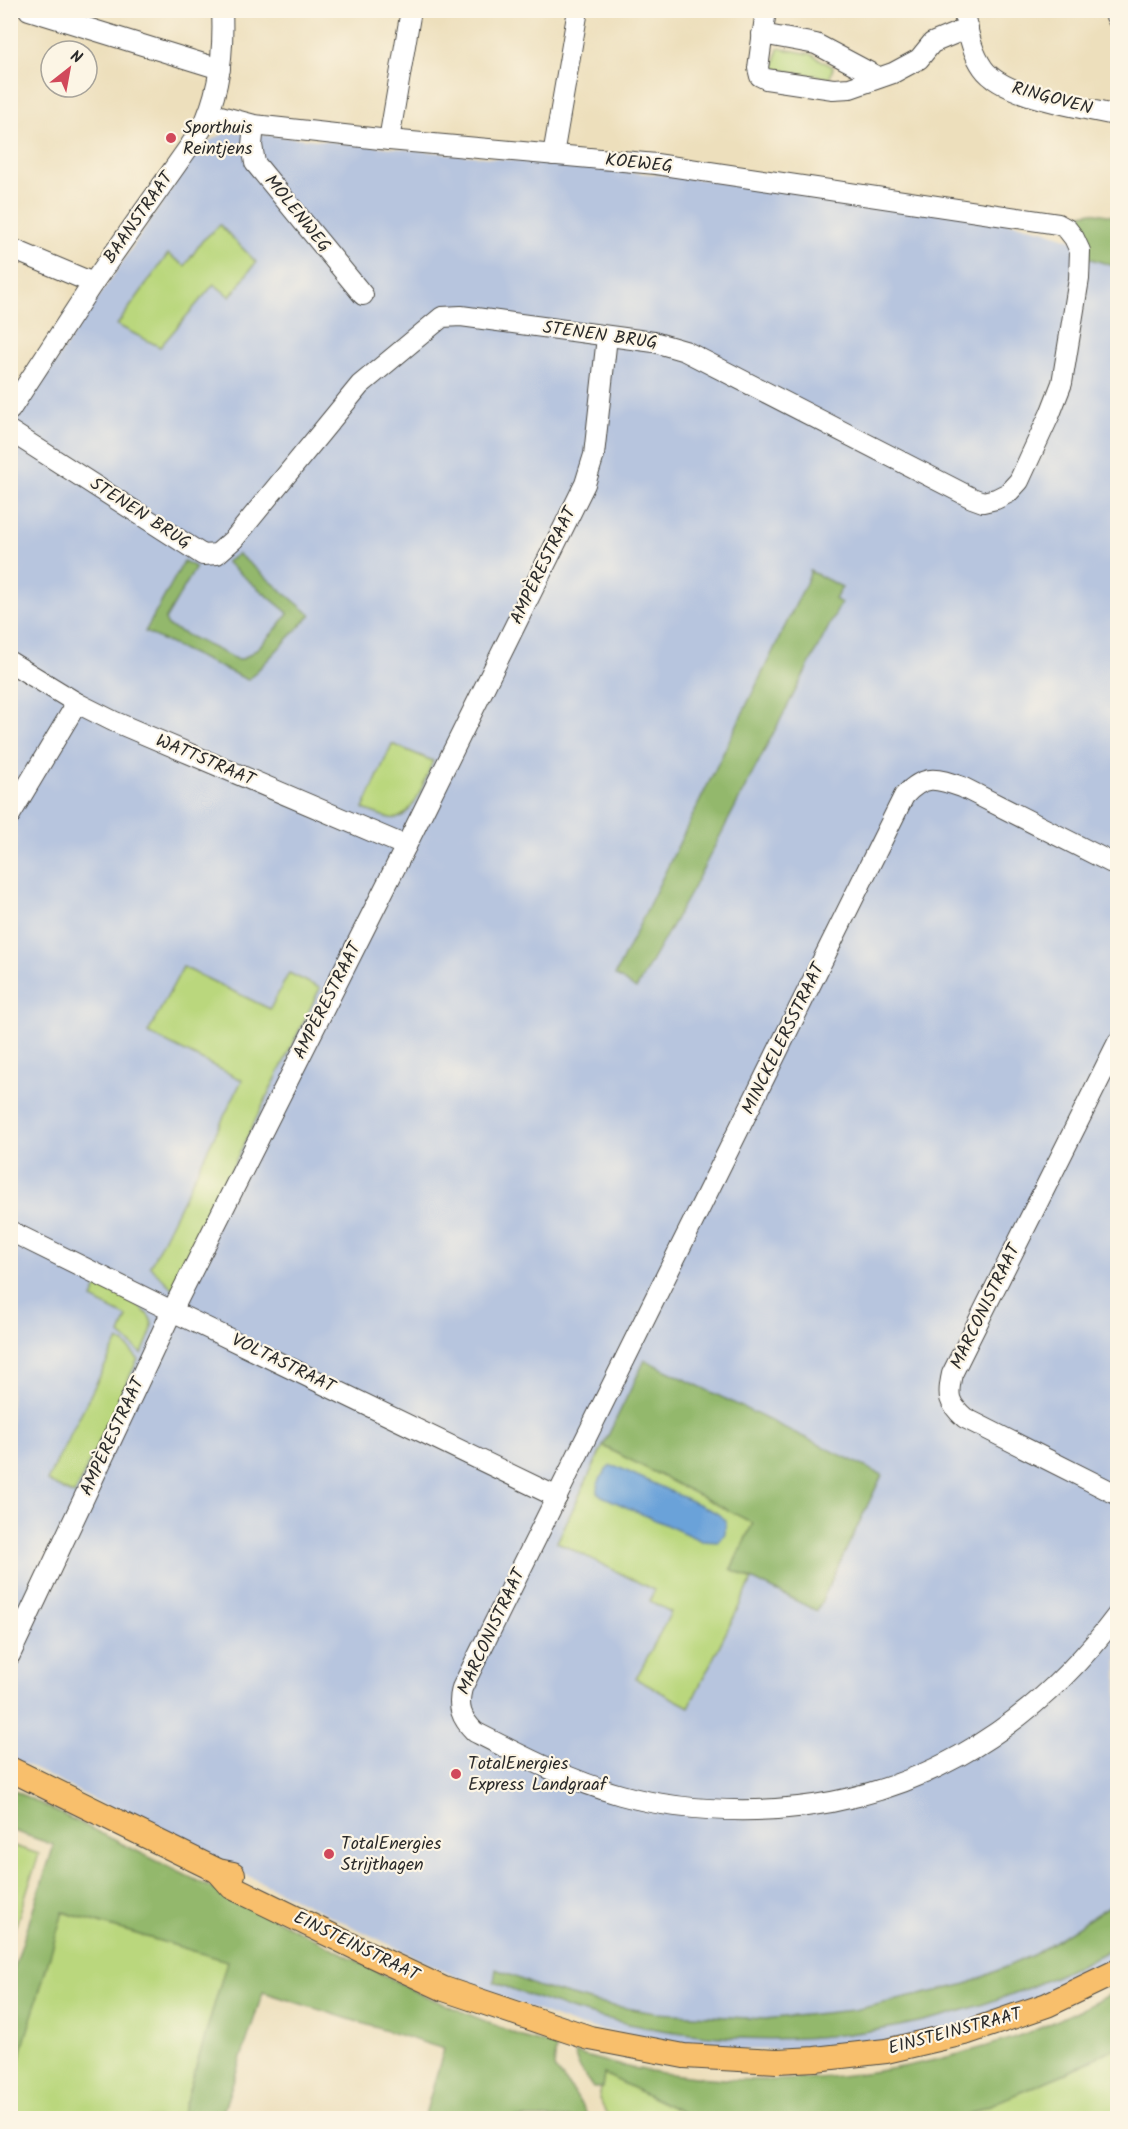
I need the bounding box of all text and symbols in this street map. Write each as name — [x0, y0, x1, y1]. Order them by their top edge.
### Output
north arrow — [39, 39, 99, 99]
text: N — [65, 44, 87, 71]
street label: RINGOVEN — [1008, 74, 1096, 124]
place label: Sporthuis Reintjens — [183, 114, 253, 164]
marker: Sporthuis Reintjens — [164, 131, 178, 145]
street label: KOEWEG — [604, 146, 674, 182]
street label: BAANSTRAAT — [97, 165, 182, 270]
street label: MOLENWEG — [256, 169, 338, 259]
street label: STENEN BRUG — [541, 314, 659, 358]
street label: STENEN BRUG — [84, 470, 196, 558]
street label: AMPÈRESTRAAT — [503, 501, 586, 630]
street label: WATTSTRAAT — [151, 727, 260, 795]
street label: AMPÈRESTRAAT — [286, 936, 371, 1064]
street label: MINCKELERSSTRAAT — [735, 957, 834, 1120]
street label: MARCONISTRAAT — [943, 1238, 1030, 1375]
street label: VOLTASTRAAT — [226, 1326, 341, 1402]
street label: AMPÈRESTRAAT — [73, 1372, 154, 1501]
street label: MARCONISTRAAT — [450, 1563, 535, 1700]
place label: TotalEnergies Express Landgraaf — [468, 1750, 609, 1800]
marker: TotalEnergies Express Landgraaf — [449, 1767, 463, 1781]
place label: TotalEnergies Strijthagen — [341, 1830, 442, 1880]
marker: TotalEnergies Strijthagen — [322, 1847, 336, 1861]
street label: EINSTEINSTRAAT — [288, 1904, 425, 1991]
street label: EINSTEINSTRAAT — [885, 2000, 1026, 2064]

